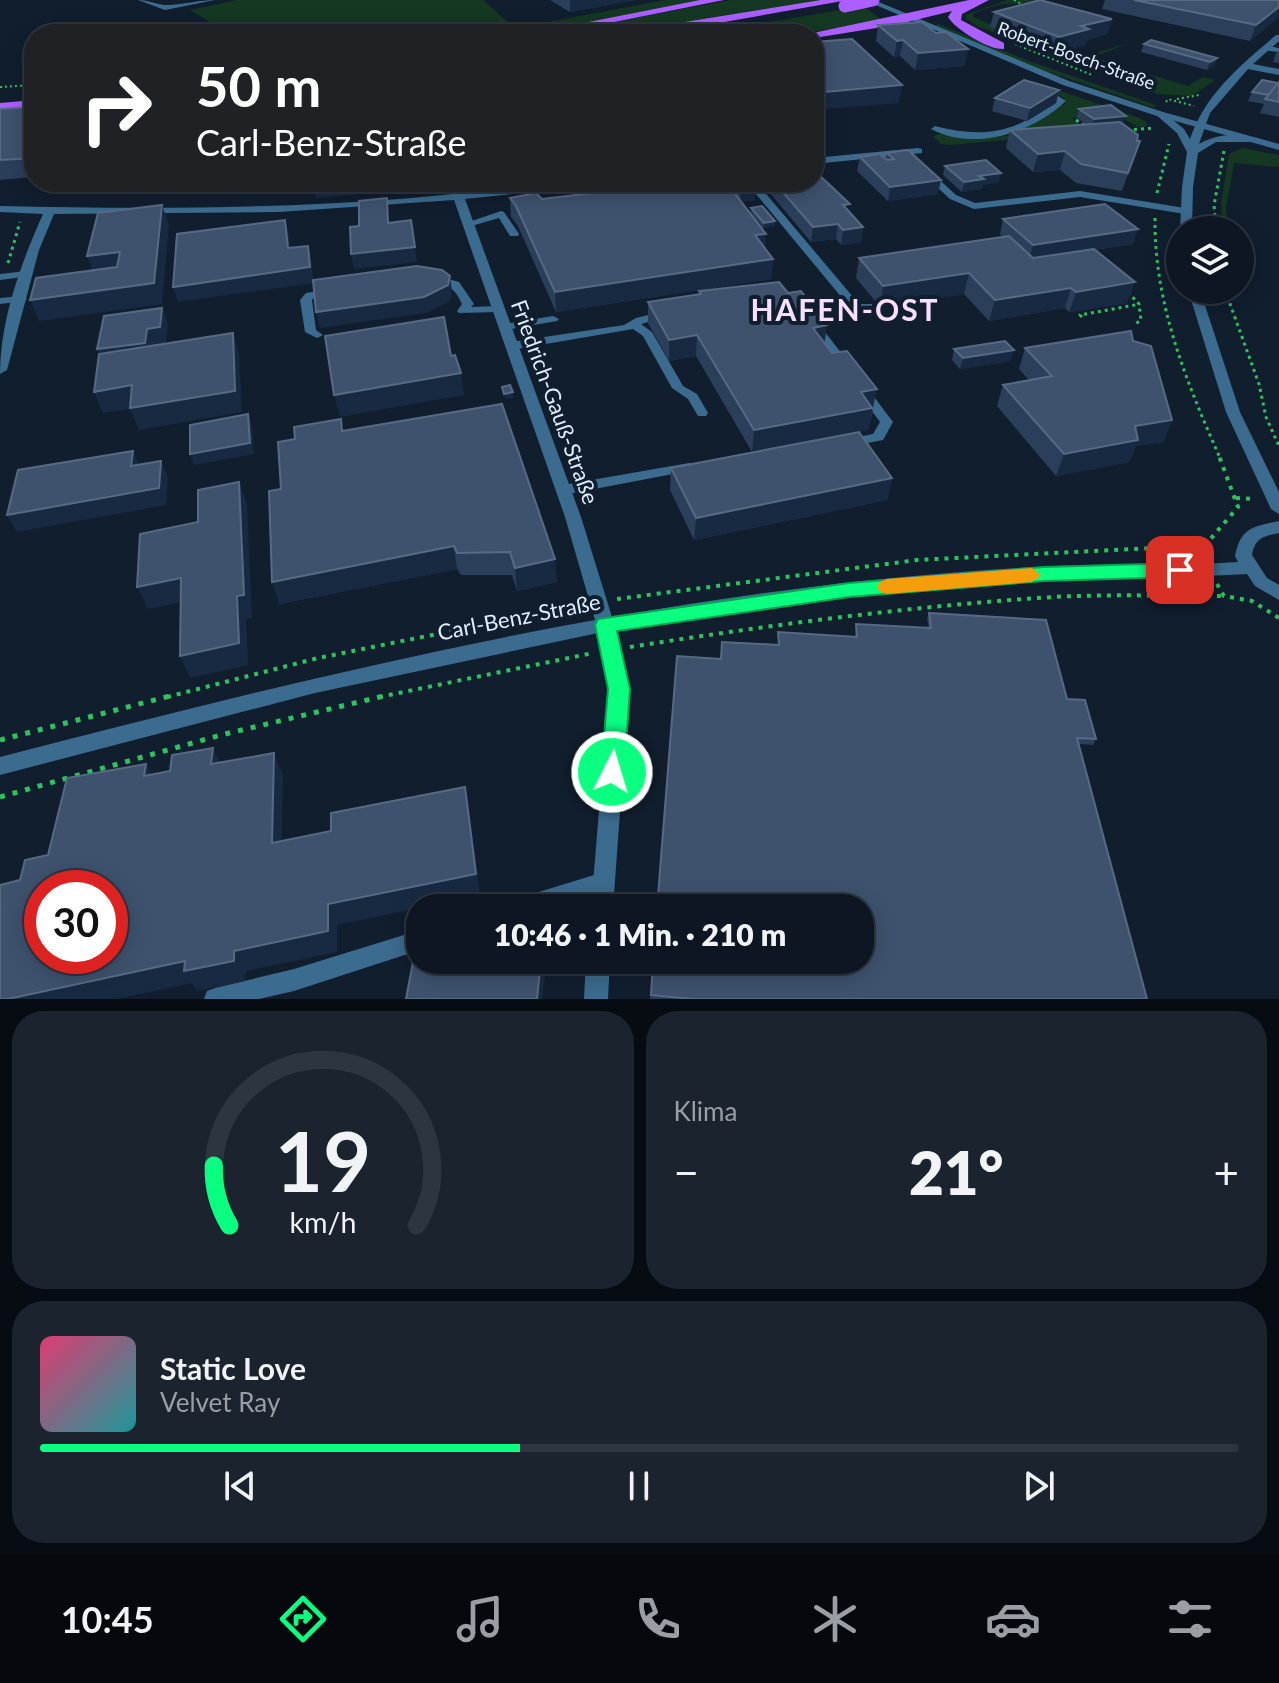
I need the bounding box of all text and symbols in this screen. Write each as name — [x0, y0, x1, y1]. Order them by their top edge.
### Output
street label: Robert-Bosch-Straße — [995, 16, 1158, 94]
text: 50 m — [196, 52, 321, 119]
icon: right — [64, 56, 168, 160]
text: Carl-Benz-Straße — [196, 120, 467, 164]
map controls — [1166, 216, 1254, 304]
button: layers — [1166, 216, 1254, 304]
district label: HAFEN-OST — [750, 291, 940, 327]
street label: Friedrich-Gauß-Straße — [506, 296, 605, 508]
pin — [1146, 536, 1214, 604]
icon: arrive — [1158, 548, 1202, 592]
street label: Carl-Benz-Straße — [435, 587, 603, 646]
position arrow — [570, 730, 654, 814]
speed limit sign: 30 — [24, 870, 128, 974]
text: 10:46 · 1 Min. · 210 m — [494, 916, 786, 952]
text: Klima — [674, 1095, 737, 1127]
text: 19 — [275, 1110, 371, 1210]
text: 21° — [909, 1136, 1004, 1208]
text: − — [674, 1146, 699, 1198]
text: + — [1213, 1146, 1239, 1198]
text: km/h — [289, 1205, 356, 1239]
text: Static Love — [160, 1350, 306, 1386]
text: Velvet Ray — [160, 1386, 280, 1418]
icon: previous — [218, 1464, 262, 1508]
icon: pause — [617, 1464, 661, 1508]
icon: next — [1017, 1464, 1061, 1508]
icon: directions — [275, 1591, 331, 1647]
icon: music — [452, 1591, 508, 1647]
icon: phone — [630, 1591, 686, 1647]
icon: climate — [807, 1591, 863, 1647]
icon: car — [985, 1591, 1041, 1647]
icon: filters — [1162, 1591, 1218, 1647]
text: 10:45 — [61, 1597, 154, 1641]

